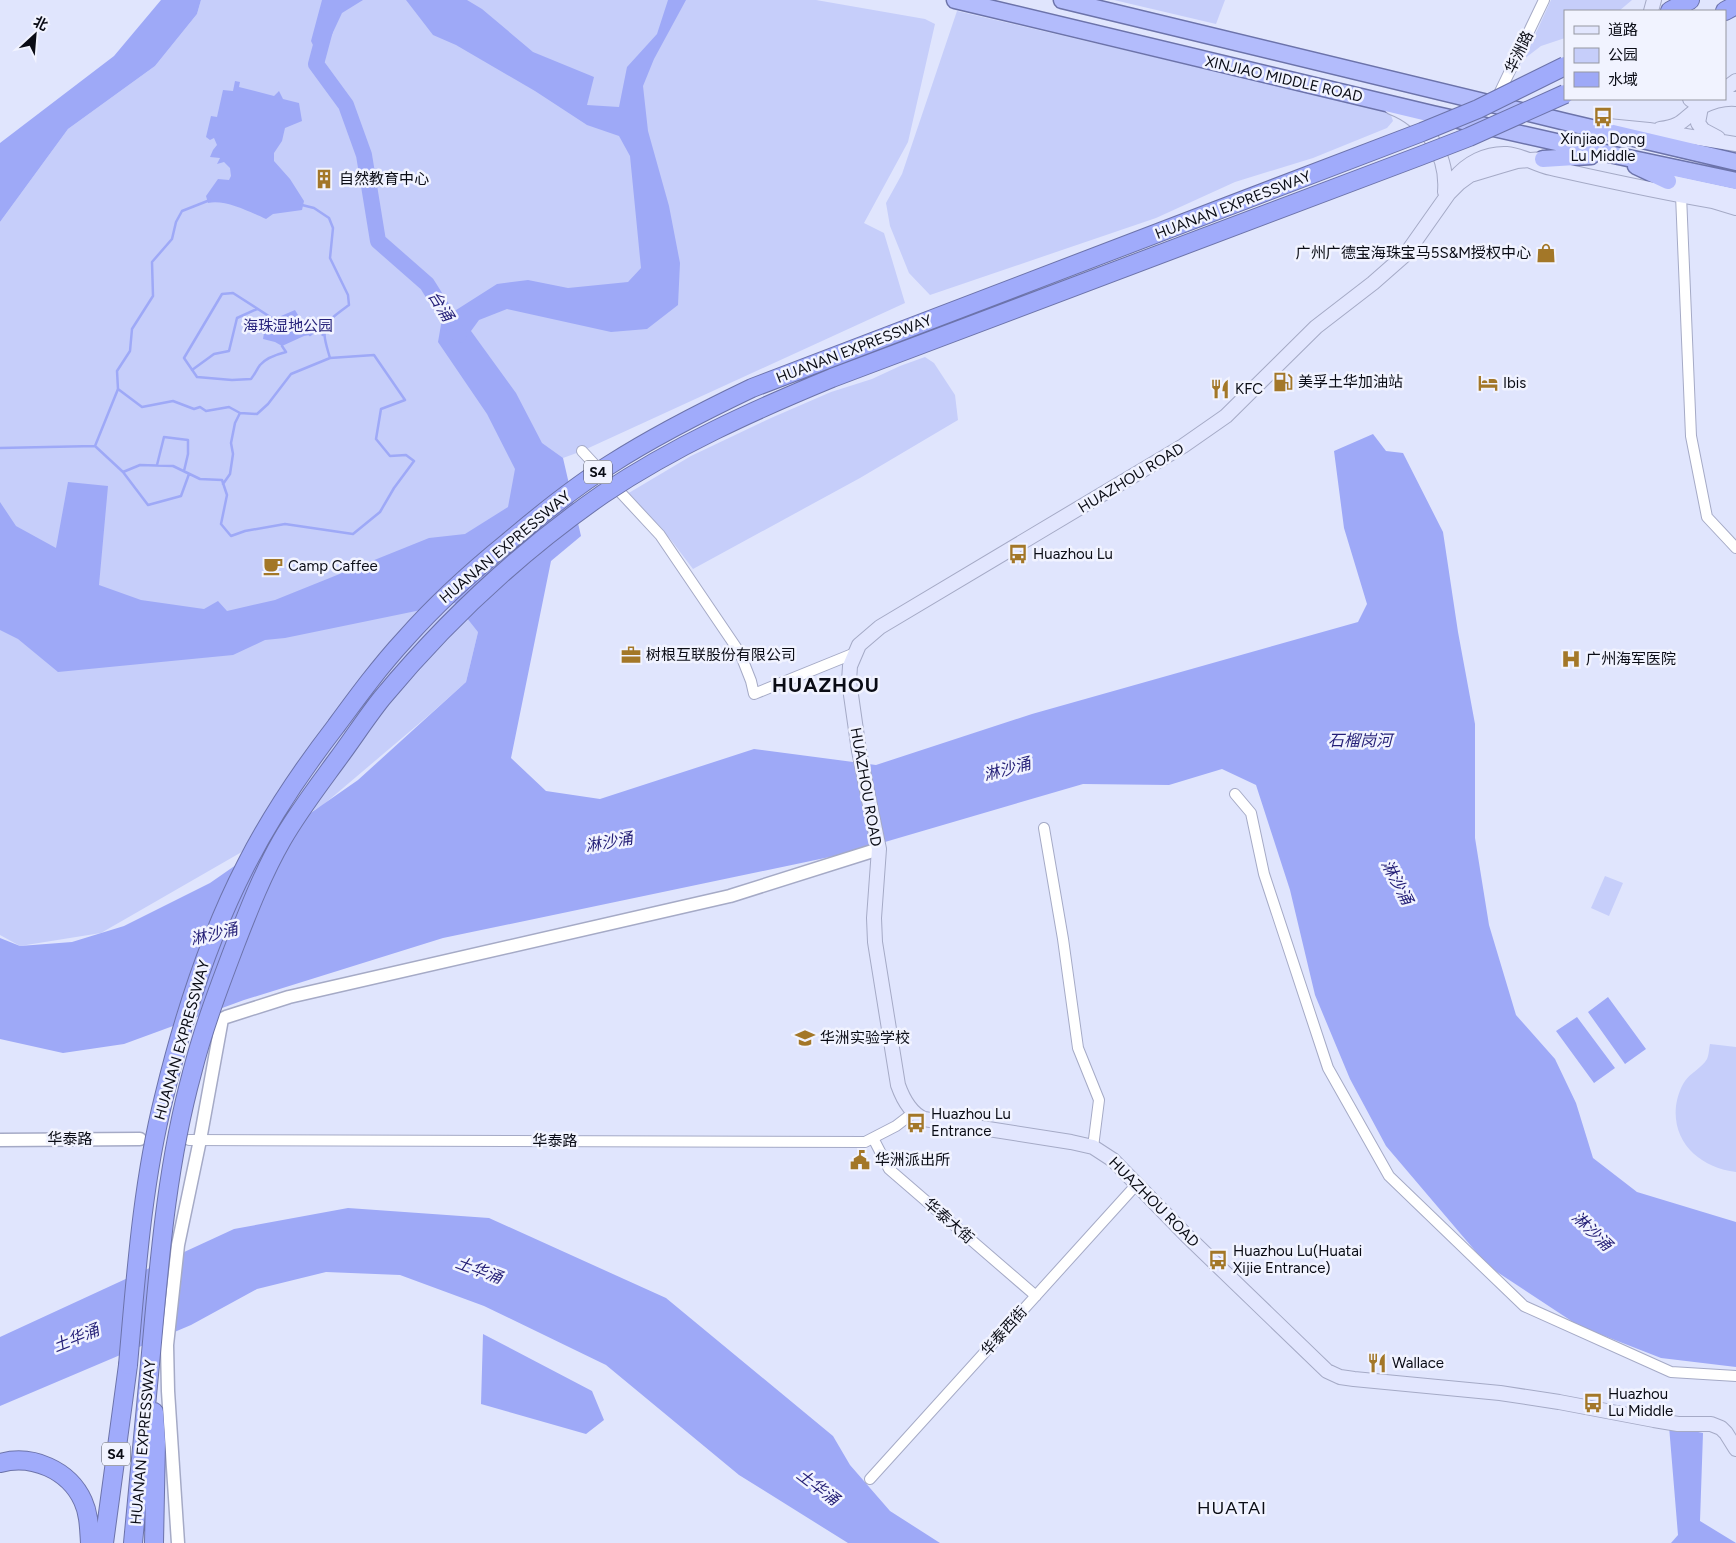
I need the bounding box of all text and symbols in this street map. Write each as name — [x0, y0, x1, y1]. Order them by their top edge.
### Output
north arrow — [10, 10, 60, 60]
legend — [1564, 10, 1726, 100]
text: 北 — [30, 13, 50, 34]
text: 道路 — [1608, 21, 1638, 39]
street label: 华洲路 — [1501, 28, 1537, 76]
text: 公园 — [1608, 46, 1638, 64]
street label: XINJIAO MIDDLE ROAD — [1203, 52, 1365, 106]
text: 水域 — [1608, 71, 1638, 89]
bus stop icon: Xinjiao Dong Lu Middle — [1592, 106, 1614, 128]
place label: Xinjiao Dong Lu Middle — [1561, 130, 1645, 165]
street label: HUANAN EXPRESSWAY — [1152, 167, 1314, 243]
building icon: 自然教育中心 — [313, 168, 335, 190]
place label: 自然教育中心 — [339, 170, 429, 188]
shop icon: 广州广德宝海珠宝马5S&M授权中心 — [1535, 242, 1557, 264]
place label: 广州广德宝海珠宝马5S&M授权中心 — [1296, 244, 1531, 262]
water label: 台涌 — [424, 287, 459, 326]
street label: HUANAN EXPRESSWAY — [773, 311, 935, 387]
park label: 海珠湿地公园 — [243, 317, 333, 335]
fuel station icon: 美孚土华加油站 — [1272, 371, 1294, 393]
hotel icon: Ibis — [1477, 372, 1499, 394]
place label: 美孚土华加油站 — [1298, 373, 1403, 391]
place label: Ibis — [1503, 374, 1526, 392]
restaurant icon: KFC — [1209, 378, 1231, 400]
place label: KFC — [1235, 380, 1263, 398]
street label: HUAZHOU ROAD — [1075, 439, 1187, 517]
road number: S4 — [584, 461, 612, 484]
street label: HUANAN EXPRESSWAY — [436, 487, 574, 607]
bus stop icon: Huazhou Lu — [1007, 543, 1029, 565]
place label: Huazhou Lu — [1033, 545, 1113, 563]
cafe icon: Camp Caffee — [262, 555, 284, 577]
place label: Camp Caffee — [288, 557, 378, 575]
office icon: 树根互联股份有限公司 — [620, 644, 642, 666]
place label: 树根互联股份有限公司 — [646, 646, 796, 664]
hospital icon: 广州海军医院 — [1560, 648, 1582, 670]
place label: 广州海军医院 — [1586, 650, 1676, 668]
district label: HUAZHOU — [772, 673, 880, 697]
street label: HUAZHOU ROAD — [847, 726, 885, 848]
water label: 石榴岗河 — [1328, 731, 1395, 750]
water label: 淋沙涌 — [981, 753, 1035, 784]
water label: 淋沙涌 — [584, 828, 636, 856]
water label: 淋沙涌 — [1377, 856, 1418, 909]
water label: 淋沙涌 — [188, 919, 241, 949]
street label: HUANAN EXPRESSWAY — [151, 958, 213, 1122]
school or university icon: 华洲实验学校 — [794, 1027, 816, 1049]
place label: 华洲实验学校 — [820, 1029, 910, 1047]
place label: Huazhou Lu Entrance — [931, 1105, 1011, 1140]
bus stop icon: Huazhou Lu Entrance — [905, 1112, 927, 1134]
street label: 华泰路 — [47, 1130, 93, 1148]
street label: 华泰路 — [532, 1132, 578, 1150]
public building icon: 华洲派出所 — [849, 1149, 871, 1171]
place label: 华洲派出所 — [875, 1151, 950, 1169]
street label: HUAZHOU ROAD — [1105, 1153, 1203, 1251]
street label: 华泰大街 — [920, 1195, 978, 1247]
water label: 淋沙涌 — [1568, 1207, 1617, 1256]
place label: Huazhou Lu(Huatai Xijie Entrance) — [1233, 1242, 1362, 1277]
bus stop icon: Huazhou Lu(Huatai Xijie Entrance) — [1207, 1249, 1229, 1271]
water label: 土华涌 — [453, 1253, 507, 1288]
street label: 华泰西街 — [977, 1303, 1031, 1359]
water label: 土华涌 — [50, 1319, 104, 1356]
restaurant icon: Wallace — [1366, 1352, 1388, 1374]
place label: Wallace — [1392, 1354, 1444, 1372]
street label: HUANAN EXPRESSWAY — [127, 1359, 159, 1525]
place label: Huazhou Lu Middle — [1608, 1385, 1673, 1420]
bus stop icon: Huazhou Lu Middle — [1582, 1392, 1604, 1414]
road number: S4 — [102, 1442, 130, 1466]
water label: 土华涌 — [793, 1465, 844, 1510]
district label: HUATAI — [1197, 1497, 1267, 1519]

